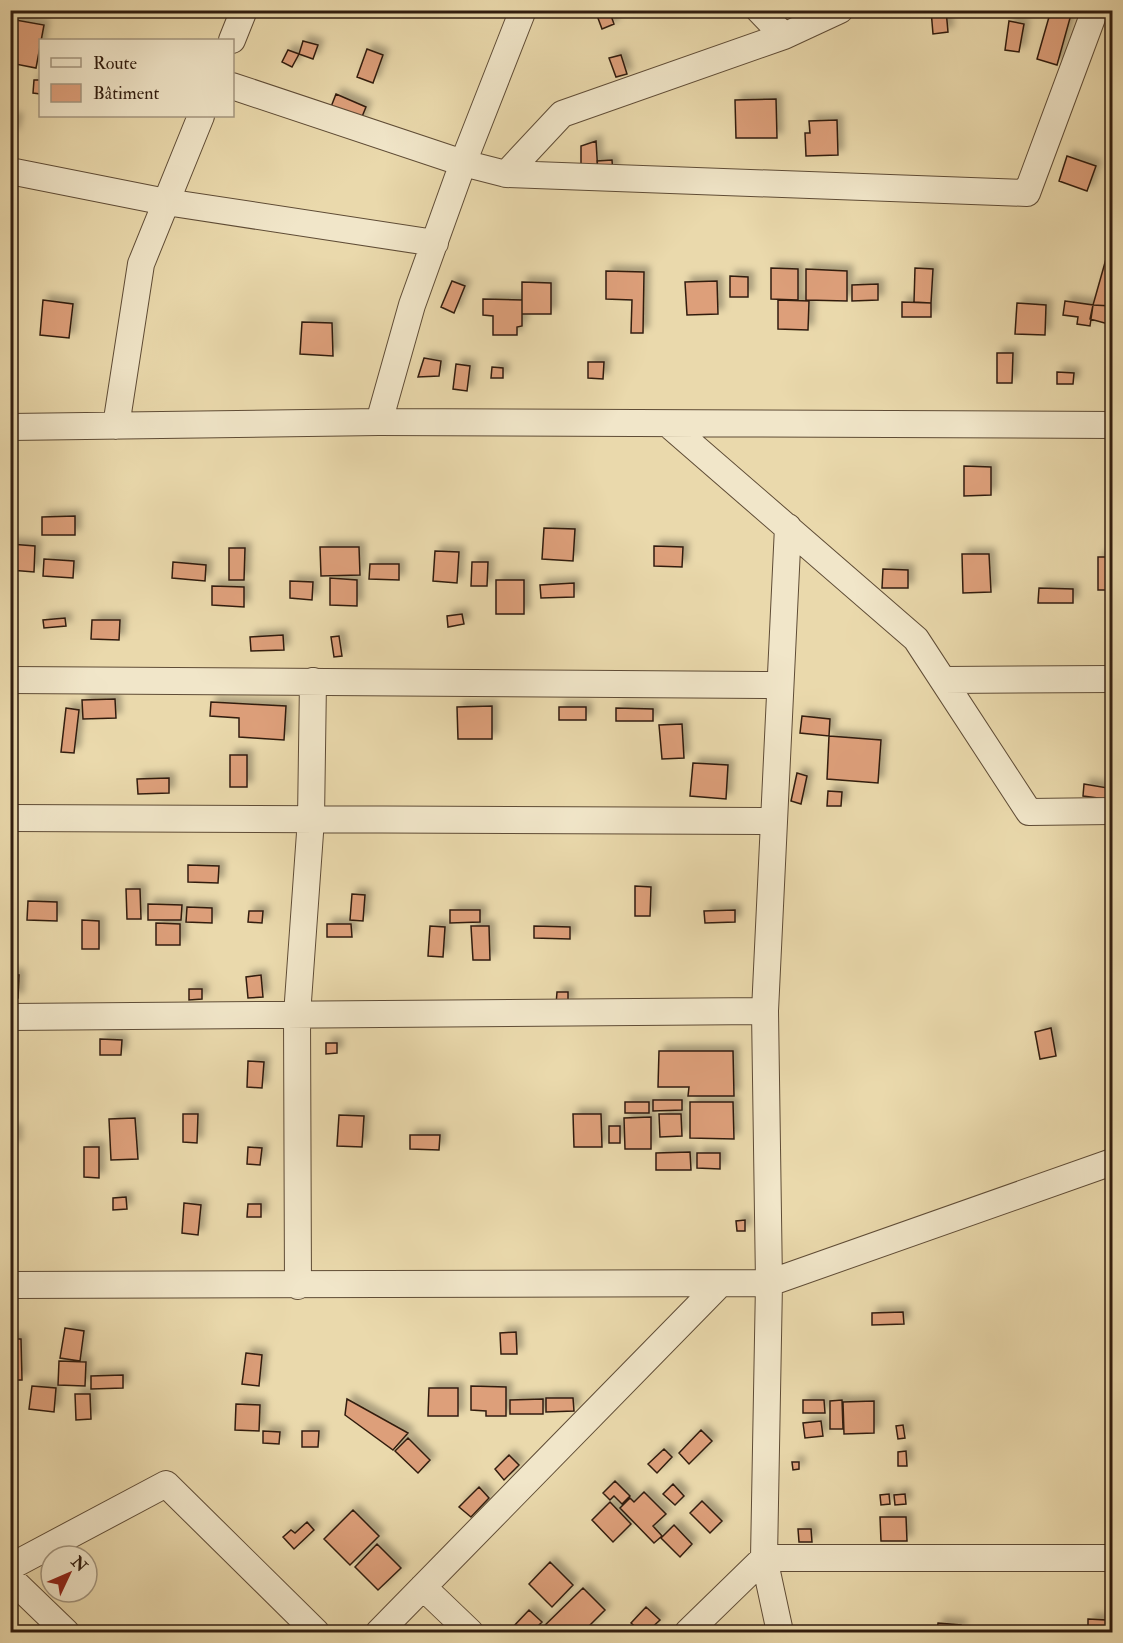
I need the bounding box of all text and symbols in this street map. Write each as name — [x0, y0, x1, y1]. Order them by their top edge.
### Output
legend — [39, 39, 234, 117]
text: Route — [93, 52, 137, 75]
text: Bâtiment — [93, 82, 159, 105]
north arrow — [39, 1544, 99, 1604]
text: N — [66, 1551, 92, 1577]

